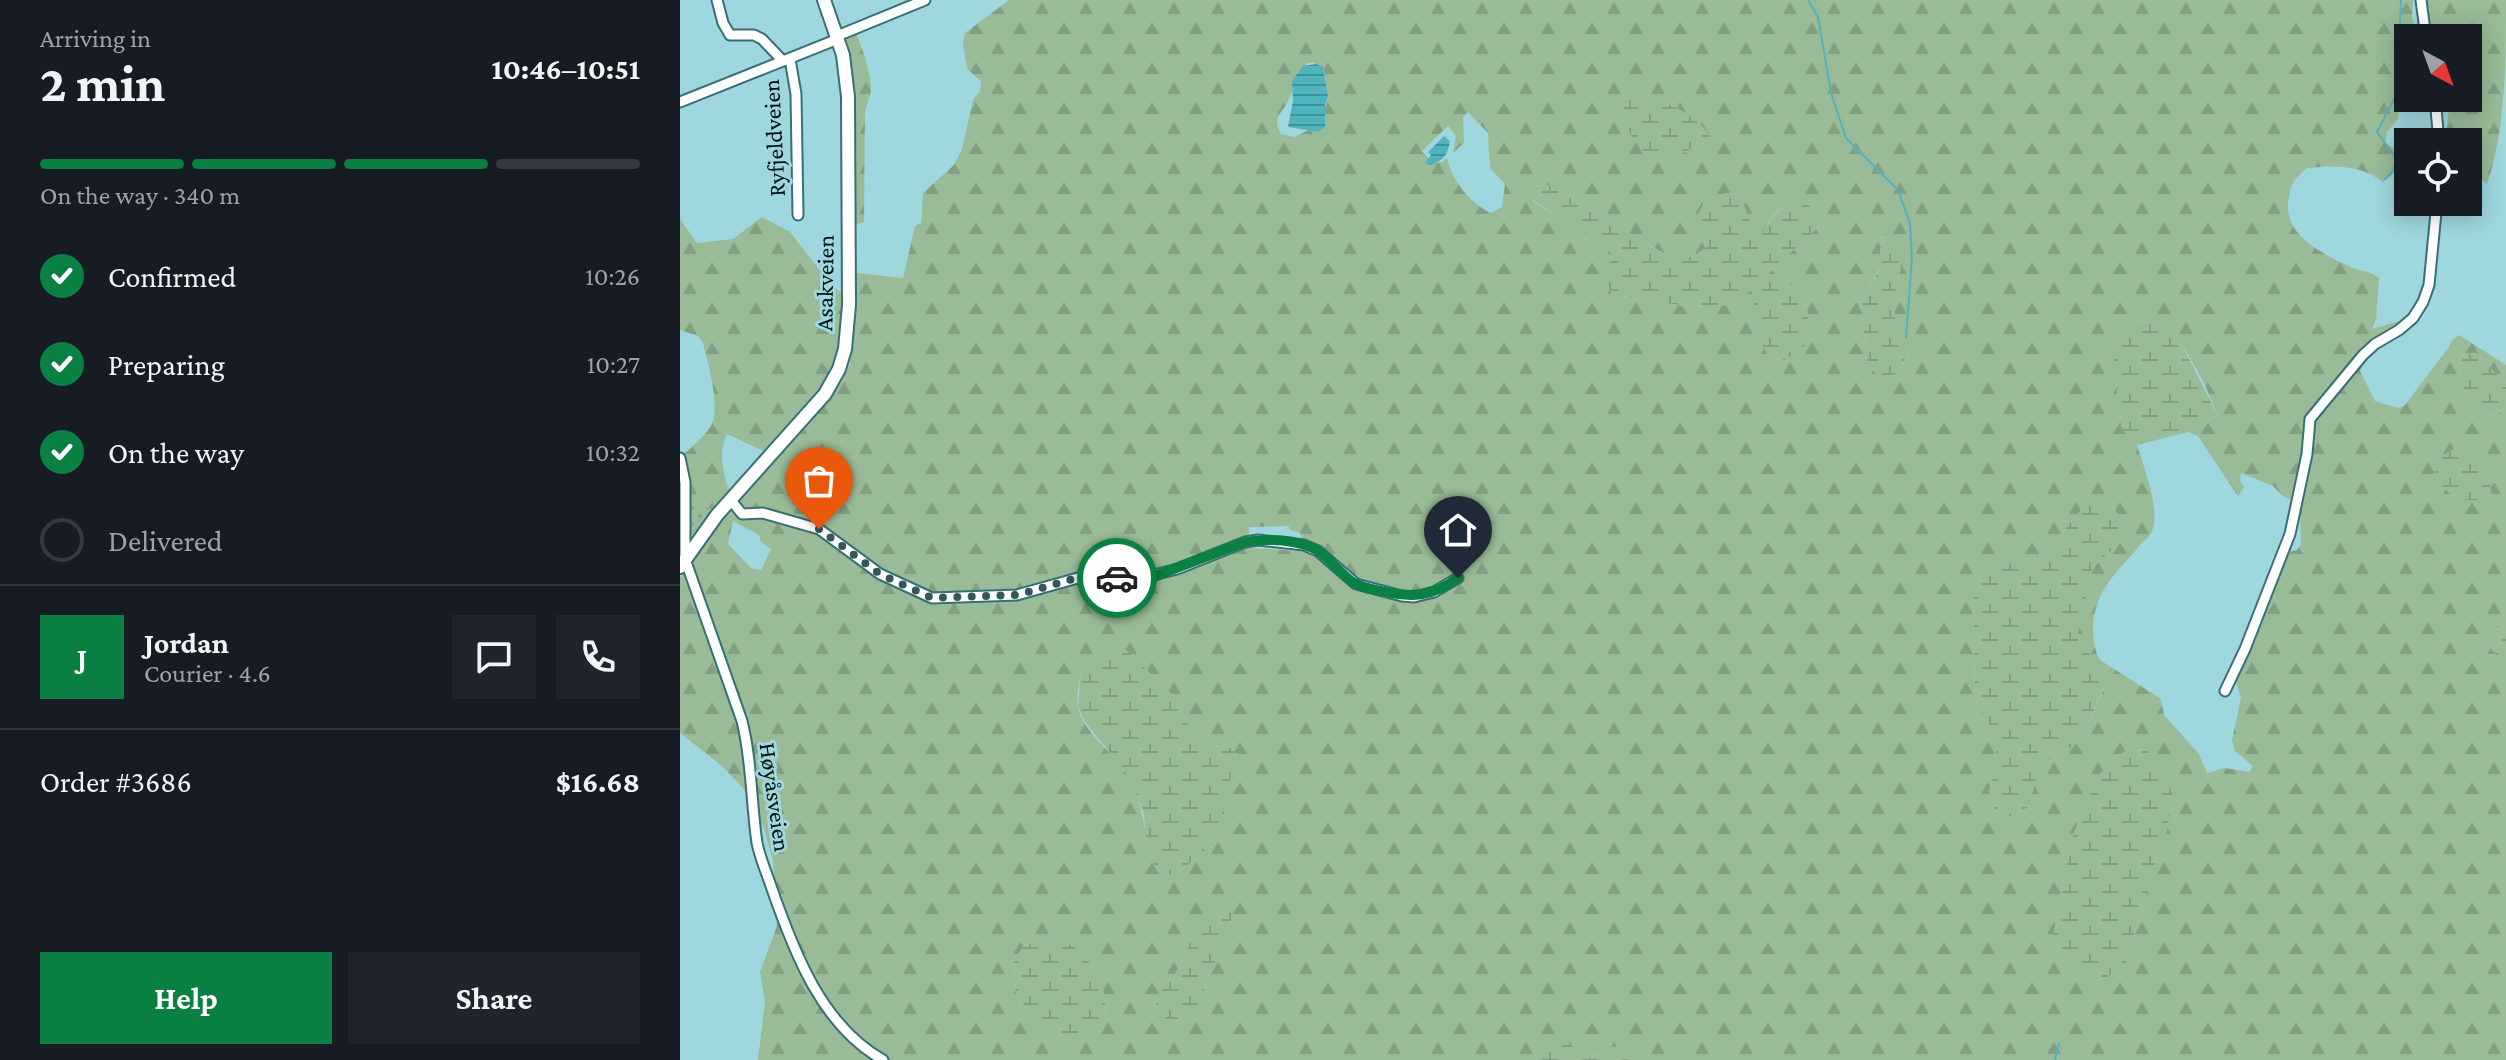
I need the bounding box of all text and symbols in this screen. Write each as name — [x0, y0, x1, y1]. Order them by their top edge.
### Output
text: Arriving in — [40, 24, 151, 53]
north arrow — [2394, 24, 2482, 112]
map controls — [2394, 24, 2482, 216]
text: 10:46–10:51 — [491, 52, 640, 85]
text: 2 min — [40, 54, 165, 112]
street label: Ryfjeldveien — [757, 78, 790, 198]
button: locate — [2394, 128, 2482, 216]
text: On the way · 340 m — [40, 181, 240, 210]
street label: Asakveien — [810, 234, 839, 331]
icon: check — [40, 254, 84, 298]
text: Confirmed — [108, 260, 236, 293]
text: 10:26 — [585, 262, 640, 291]
icon: check — [40, 342, 84, 386]
text: Preparing — [108, 348, 225, 381]
text: 10:27 — [587, 350, 640, 379]
icon: check — [40, 430, 84, 474]
text: On the way — [108, 436, 244, 469]
text: 10:32 — [586, 438, 640, 467]
pin — [785, 447, 853, 529]
icon: bag — [797, 459, 841, 503]
pin — [1424, 496, 1492, 578]
icon: home — [1436, 508, 1480, 552]
text: Delivered — [108, 524, 223, 557]
courier — [1077, 538, 1157, 618]
icon: car — [1095, 556, 1139, 600]
button: chat — [452, 615, 536, 699]
button: phone — [556, 615, 640, 699]
text: Jordan — [144, 626, 229, 659]
text: J — [77, 641, 87, 674]
text: Courier · 4.6 — [144, 659, 271, 688]
street label: Høyåsveien — [754, 741, 797, 853]
text: Order #3686 — [40, 765, 192, 798]
text: $16.68 — [556, 765, 640, 798]
button: Help — [40, 952, 332, 1044]
button: Share — [348, 952, 640, 1044]

